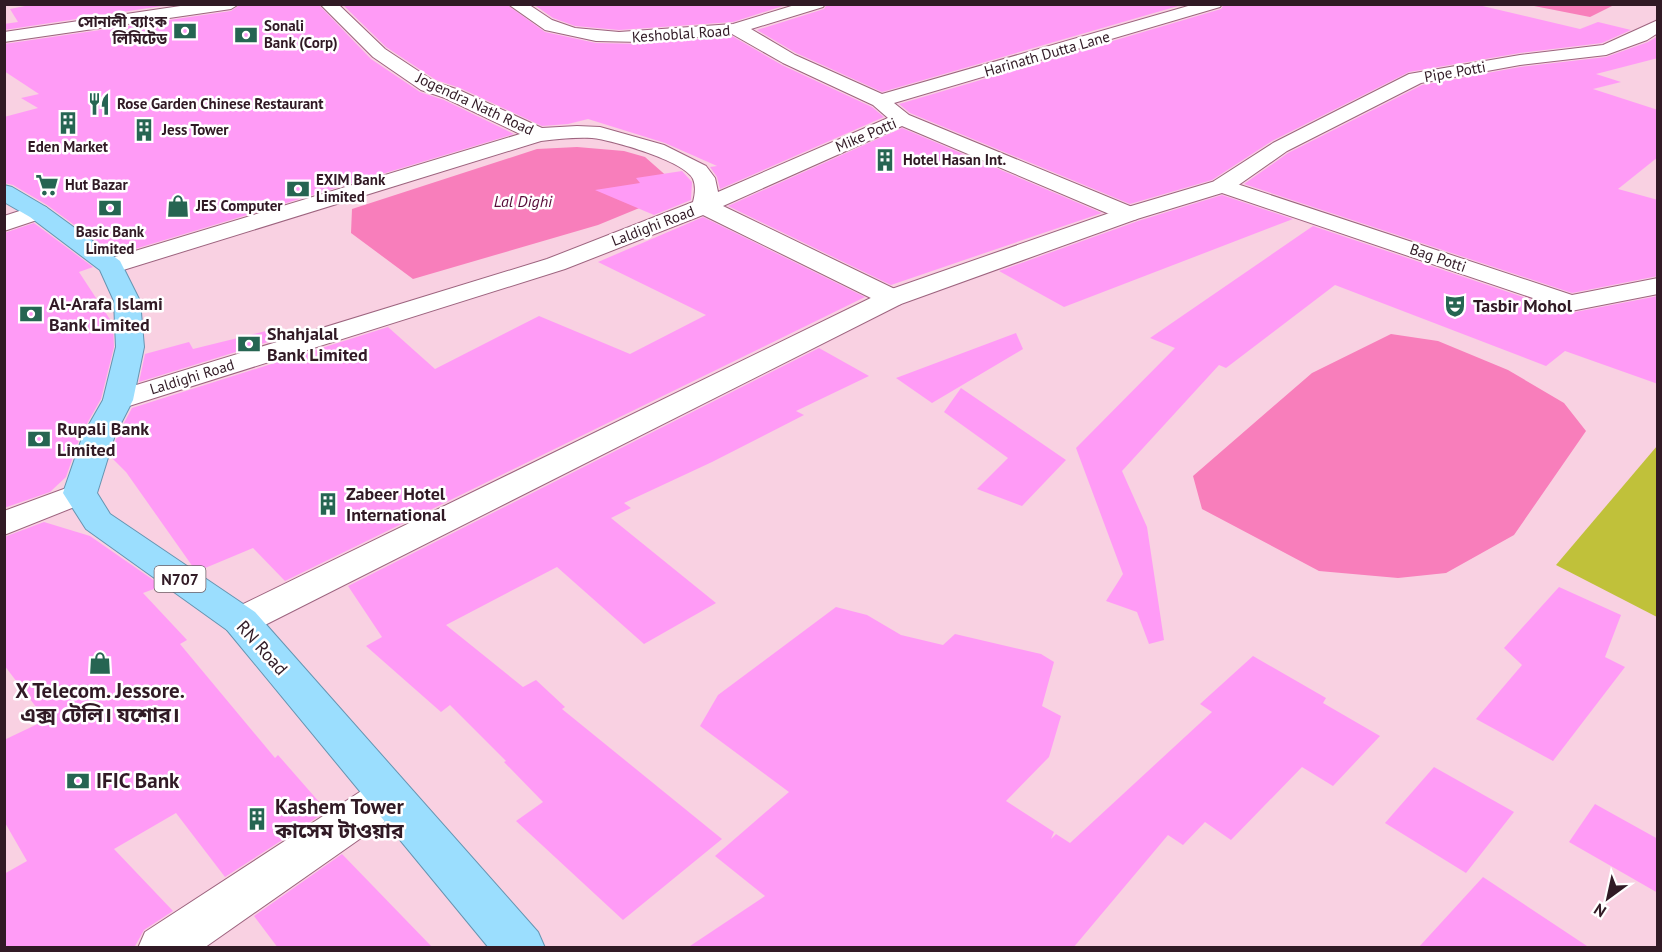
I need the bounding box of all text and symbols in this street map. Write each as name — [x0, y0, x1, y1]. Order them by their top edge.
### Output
place label: সোনালী ব্যাংক লিমিটেড — [78, 12, 168, 48]
place label: Sonali Bank (Corp) — [264, 16, 338, 52]
bank icon: সোনালী ব্যাংক লিমিটেড — [172, 18, 198, 44]
street label: Keshoblal Road — [631, 21, 731, 46]
bank icon: Sonali Bank (Corp) — [233, 22, 259, 48]
street label: Harinath Dutta Lane — [982, 26, 1112, 81]
street label: Pipe Potti — [1423, 57, 1487, 86]
street label: Jogendra Nath Road — [413, 68, 537, 139]
restaurant icon: Rose Garden Chinese Restaurant — [86, 91, 112, 117]
place label: Rose Garden Chinese Restaurant — [117, 94, 324, 113]
building icon: Eden Market — [55, 110, 81, 136]
street label: Mike Potti — [832, 113, 899, 156]
building icon: Jess Tower — [131, 117, 157, 143]
place label: Jess Tower — [161, 120, 229, 139]
place label: Eden Market — [28, 137, 109, 156]
building icon: Hotel Hasan Int. — [872, 147, 898, 173]
place label: Hotel Hasan Int. — [903, 150, 1006, 169]
place label: EXIM Bank Limited — [316, 170, 386, 206]
supermarket icon: Hut Bazar — [34, 172, 60, 198]
place label: Hut Bazar — [65, 175, 128, 194]
bank icon: EXIM Bank Limited — [285, 176, 311, 202]
water label: Lal Dighi — [494, 191, 553, 211]
shop icon: JES Computer — [165, 193, 191, 219]
bank icon: Basic Bank Limited — [97, 195, 123, 221]
place label: JES Computer — [195, 196, 283, 215]
street label: Laldighi Road — [609, 201, 697, 250]
place label: Basic Bank Limited — [76, 222, 145, 258]
street label: Bag Potti — [1407, 239, 1469, 276]
place label: Al-Arafa Islami Bank Limited — [49, 292, 163, 336]
theatre icon: Tasbir Mohol — [1442, 293, 1468, 319]
place label: Tasbir Mohol — [1473, 294, 1573, 317]
bank icon: Al-Arafa Islami Bank Limited — [18, 301, 44, 327]
place label: Shahjalal Bank Limited — [267, 322, 368, 366]
bank icon: Shahjalal Bank Limited — [236, 331, 262, 357]
street label: Laldighi Road — [147, 355, 236, 398]
place label: Rupali Bank Limited — [57, 417, 149, 461]
bank icon: Rupali Bank Limited — [26, 426, 52, 452]
place label: Zabeer Hotel International — [346, 482, 447, 526]
building icon: Zabeer Hotel International — [315, 491, 341, 517]
road number: N707 — [154, 566, 206, 592]
street label: RN Road — [232, 616, 293, 680]
shop icon: X Telecom. Jessore. এক্স টেলি। যশোর। — [87, 650, 113, 676]
place label: X Telecom. Jessore. এক্স টেলি। যশোর। — [15, 677, 185, 728]
place label: IFIC Bank — [96, 767, 180, 794]
bank icon: IFIC Bank — [65, 768, 91, 794]
place label: Kashem Tower কাসেম টাওয়ার — [274, 793, 404, 844]
building icon: Kashem Tower কাসেম টাওয়ার — [244, 806, 270, 832]
north arrow — [1578, 868, 1638, 928]
text: N — [1590, 899, 1610, 922]

